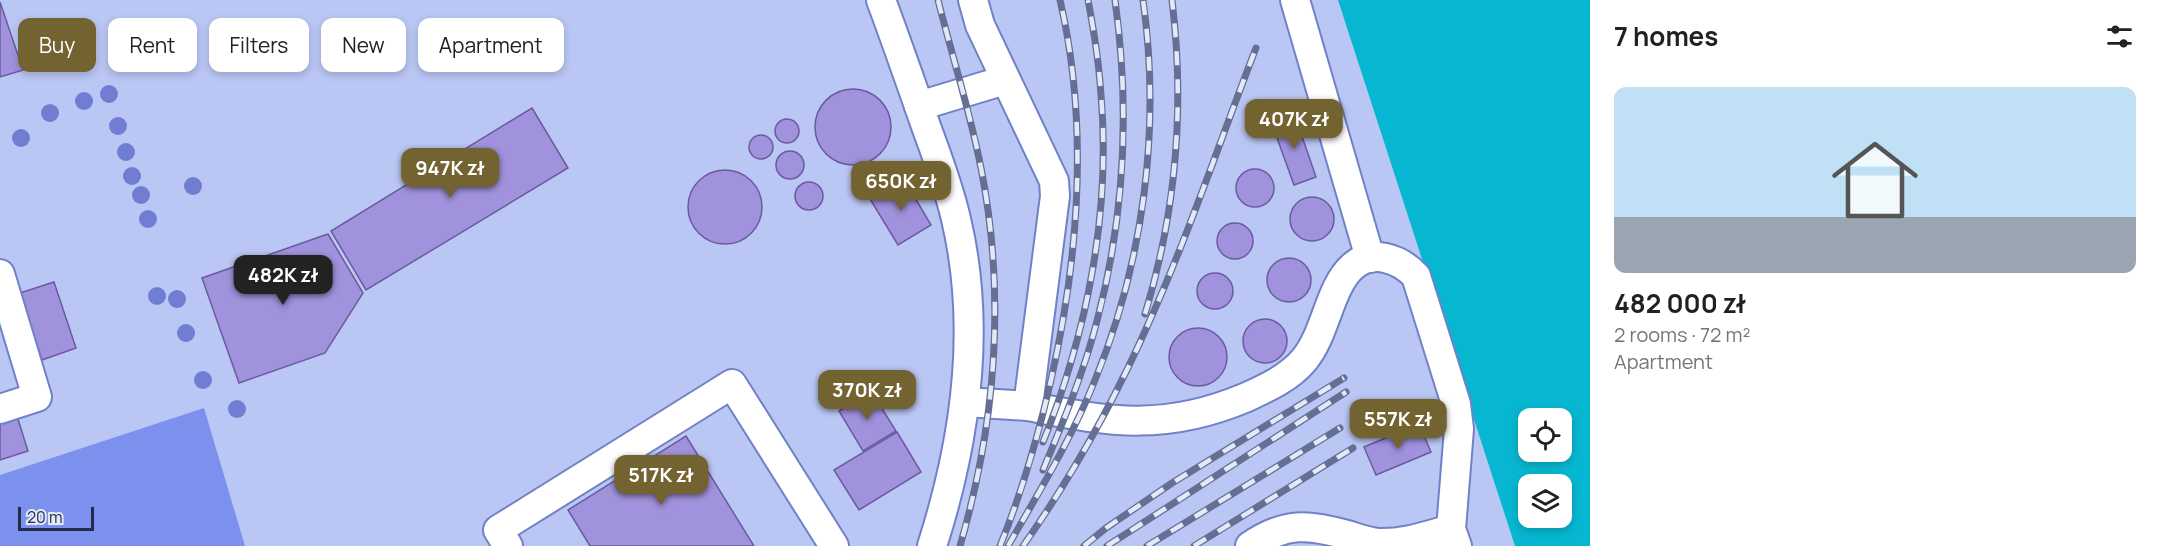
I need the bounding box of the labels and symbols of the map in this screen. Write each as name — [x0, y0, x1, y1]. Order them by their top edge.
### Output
pin: 407K zł — [1239, 99, 1349, 150]
pin: 947K zł — [395, 148, 505, 199]
pin: 650K zł — [846, 161, 956, 212]
pin: 482K zł — [228, 255, 338, 306]
pin: 370K zł — [812, 370, 922, 421]
pin: 557K zł — [1343, 399, 1453, 450]
pin: 517K zł — [606, 455, 716, 506]
scale bar — [18, 504, 94, 532]

